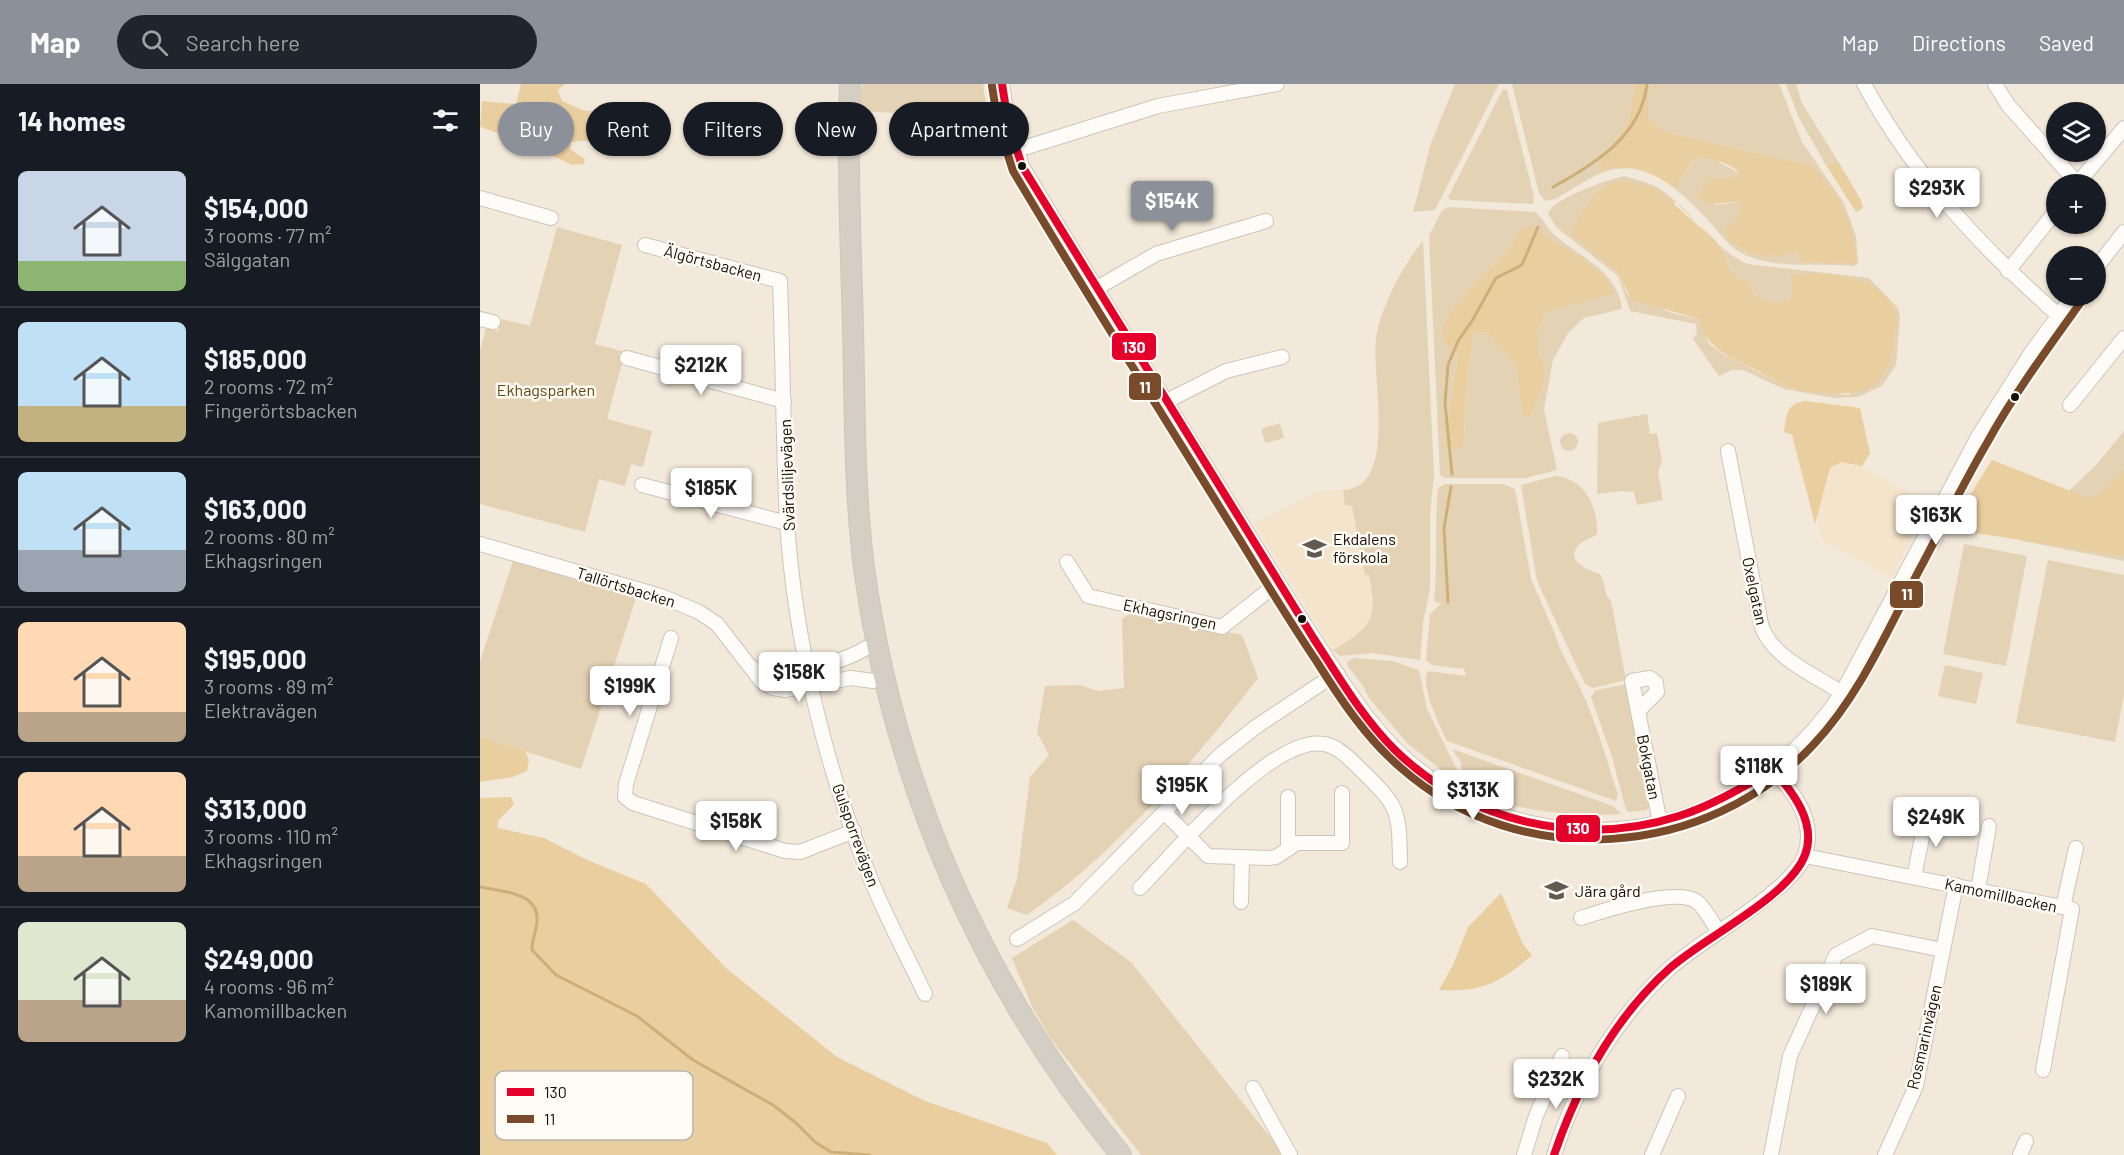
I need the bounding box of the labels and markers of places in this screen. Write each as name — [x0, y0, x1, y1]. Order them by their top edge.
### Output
unlabelled marker — [1016, 160, 1028, 172]
pin: $293K — [1895, 168, 1979, 219]
pin: $154K — [1130, 181, 1214, 232]
pin: $212K — [659, 345, 743, 396]
unlabelled marker — [2009, 391, 2021, 403]
pin: $185K — [669, 468, 753, 519]
pin: $163K — [1894, 495, 1978, 546]
place label: Ekdalens förskola — [1333, 529, 1396, 566]
school or university icon: Ekdalens förskola — [1302, 535, 1328, 561]
unlabelled marker — [1296, 613, 1308, 625]
pin: $158K — [757, 652, 841, 703]
pin: $199K — [588, 666, 672, 717]
pin: $118K — [1717, 746, 1801, 797]
pin: $195K — [1140, 765, 1224, 816]
pin: $313K — [1431, 770, 1515, 821]
pin: $249K — [1894, 797, 1978, 848]
pin: $158K — [694, 801, 778, 852]
school or university icon: Jära gård — [1544, 878, 1570, 904]
place label: Jära gård — [1575, 881, 1641, 900]
pin: $189K — [1784, 964, 1868, 1015]
pin: $232K — [1514, 1059, 1598, 1110]

